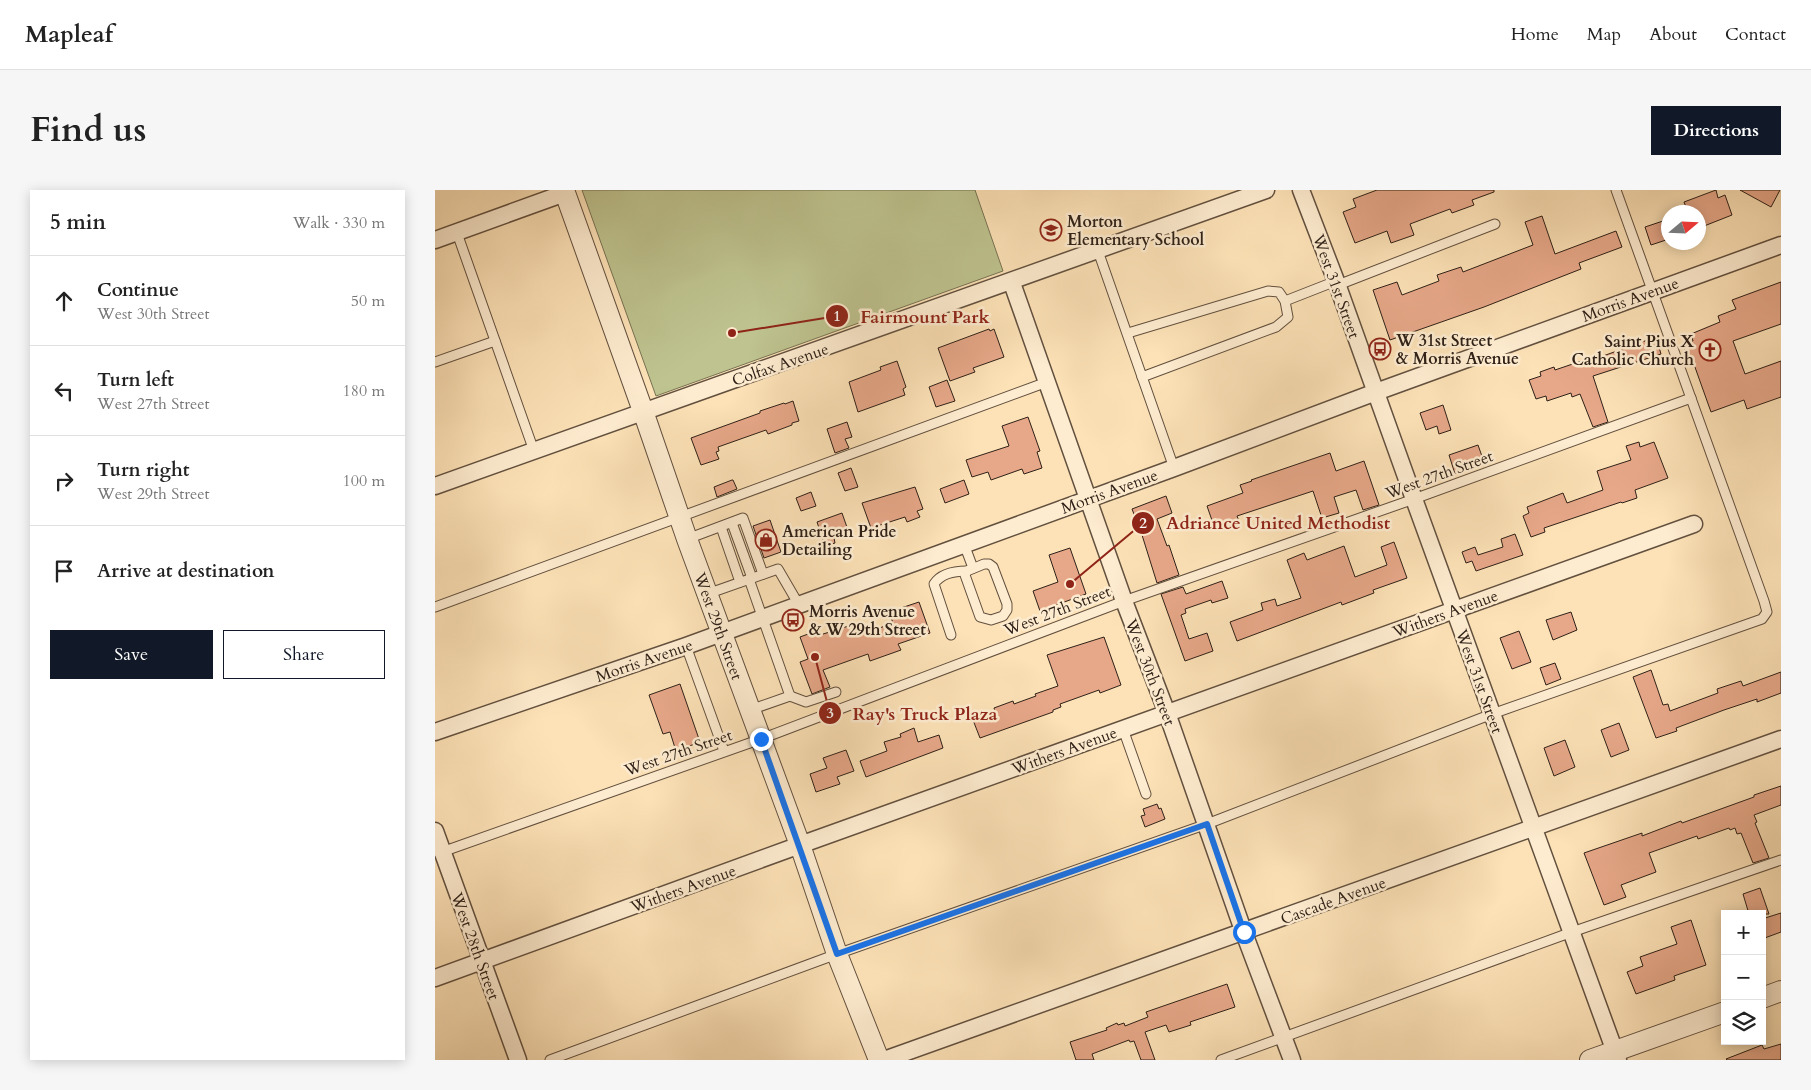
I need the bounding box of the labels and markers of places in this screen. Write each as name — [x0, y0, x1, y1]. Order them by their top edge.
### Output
place label: Morton Elementary School — [1067, 211, 1205, 251]
school or university icon: Morton Elementary School — [1039, 218, 1063, 242]
callout: Fairmount Park — [825, 300, 999, 333]
place label: W 31st Street & Morris Avenue — [1395, 330, 1519, 370]
place label: Saint Pius X Catholic Church — [1571, 331, 1695, 371]
bus stop icon: W 31st Street & Morris Avenue — [1368, 337, 1392, 361]
church icon: Saint Pius X Catholic Church — [1698, 338, 1722, 362]
callout: Adriance United Methodist — [1131, 506, 1400, 539]
place label: American Pride Detailing — [782, 521, 897, 561]
shop icon: American Pride Detailing — [754, 528, 778, 552]
place label: Morris Avenue & W 29th Street — [809, 601, 926, 641]
bus stop icon: Morris Avenue & W 29th Street — [781, 608, 805, 632]
callout: Ray's Truck Plaza — [817, 697, 1007, 730]

